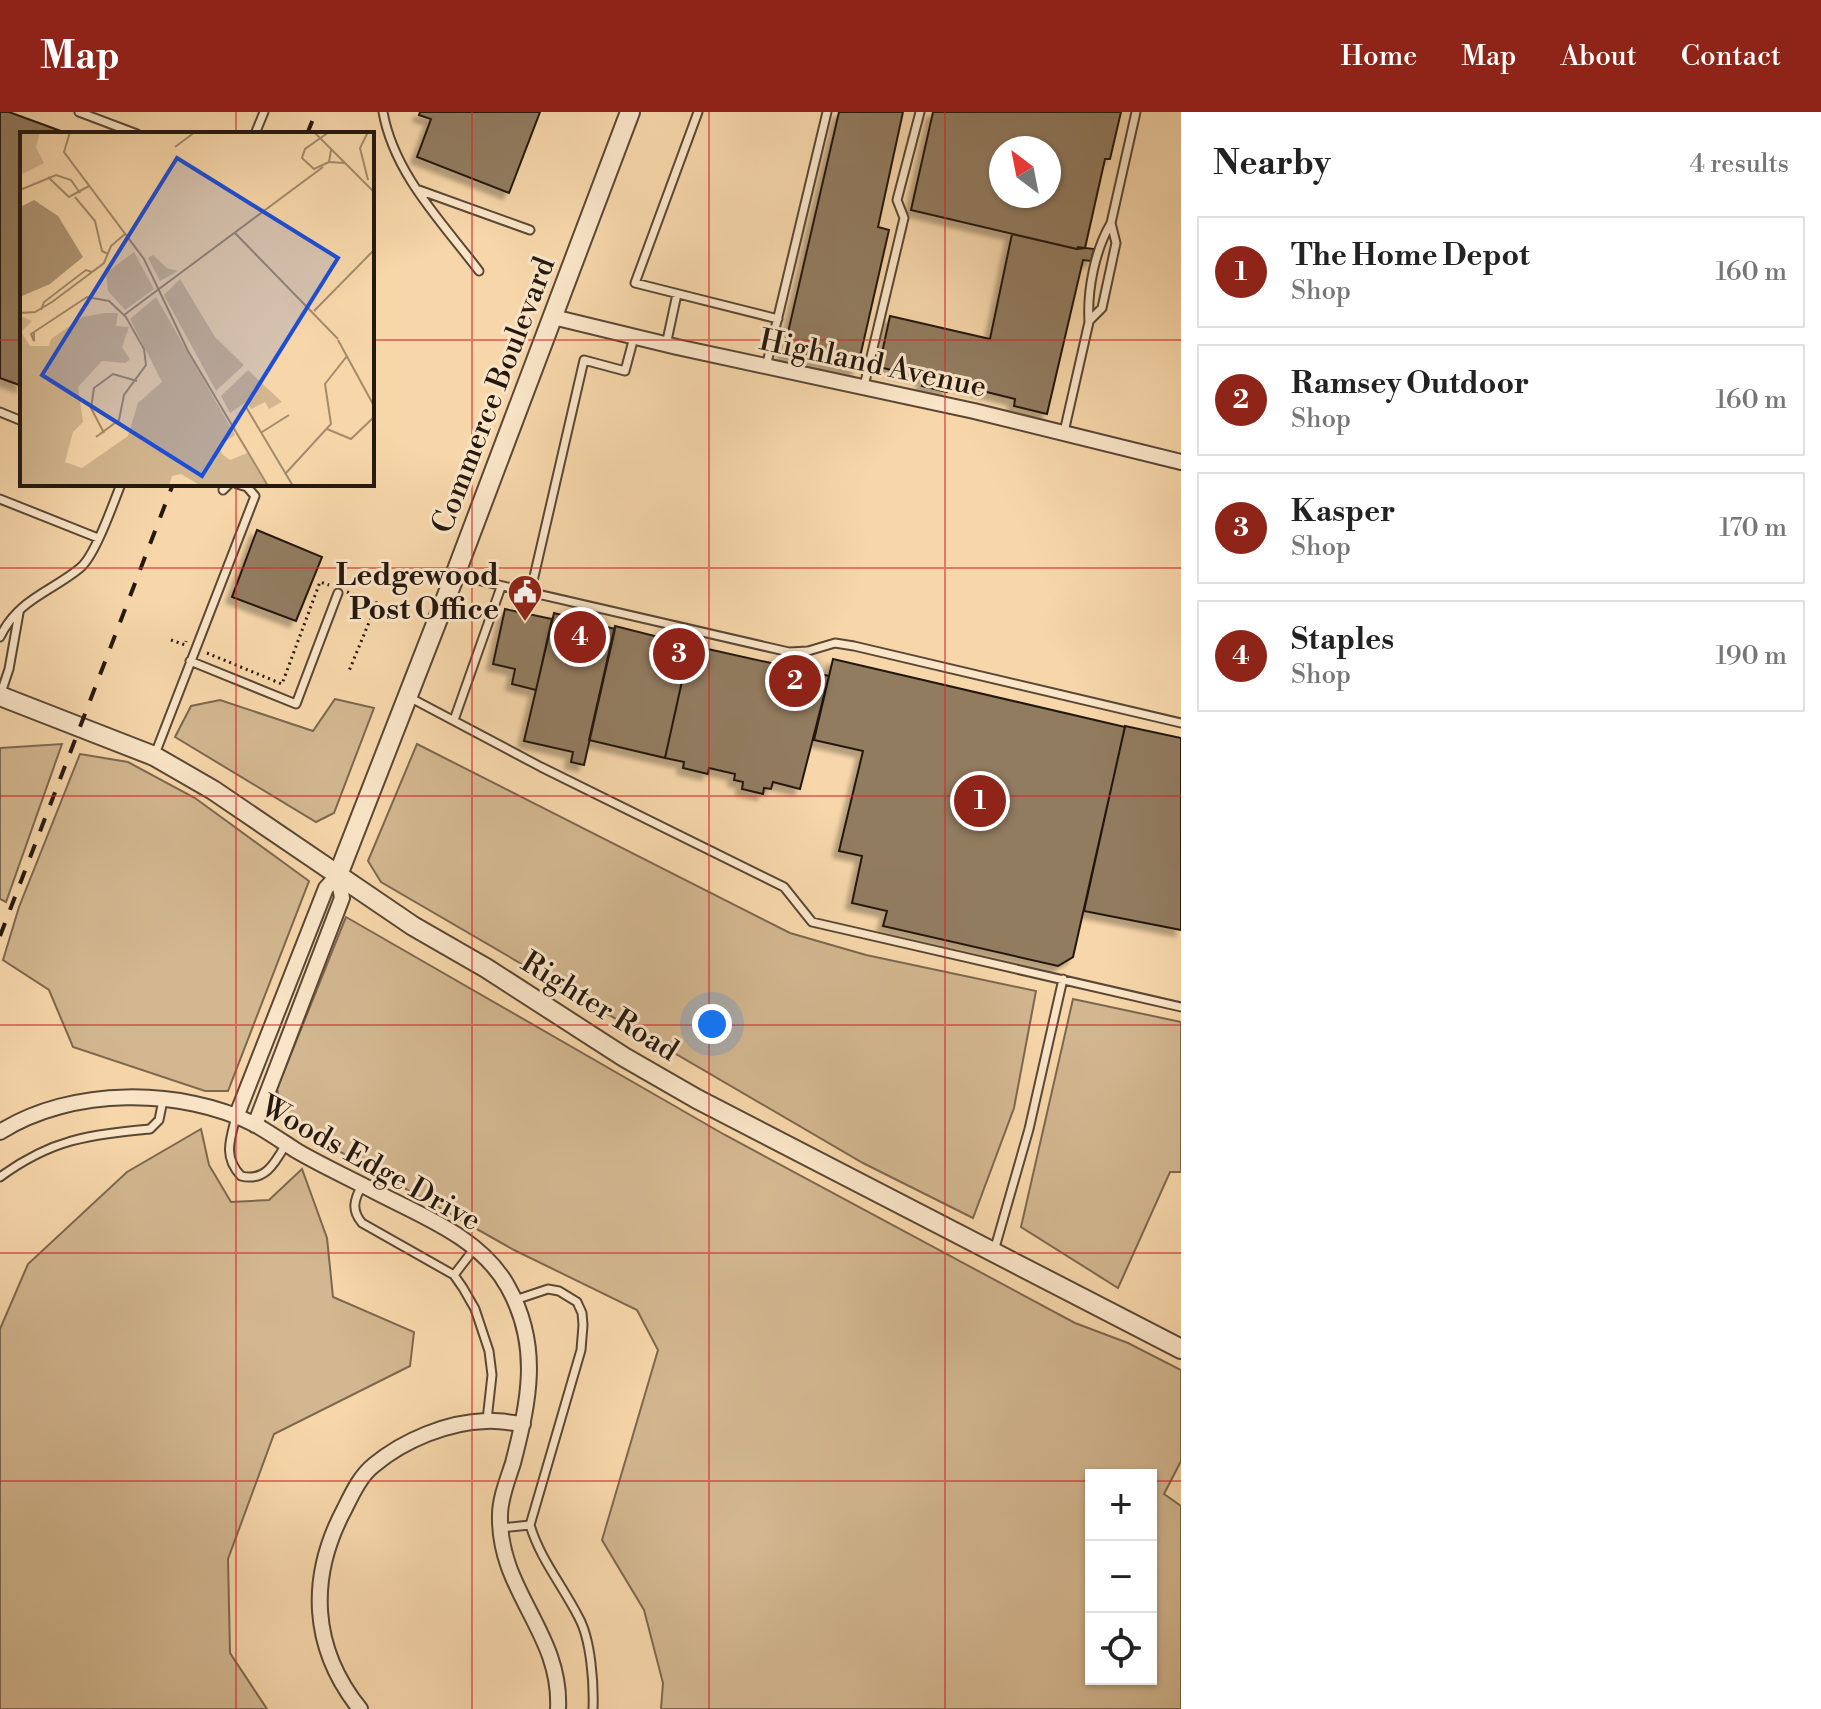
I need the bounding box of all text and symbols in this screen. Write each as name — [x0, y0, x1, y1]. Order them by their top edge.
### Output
text: Map — [40, 33, 120, 80]
text: Home — [1341, 39, 1417, 74]
text: Map — [1461, 39, 1516, 74]
text: About — [1560, 39, 1637, 74]
text: Contact — [1681, 39, 1781, 74]
inset map — [20, 132, 374, 486]
north arrow — [989, 136, 1061, 208]
text: Nearby — [1213, 143, 1331, 185]
text: 4 results — [1690, 148, 1789, 180]
text: The Home Depot — [1291, 237, 1530, 275]
street label: Commerce Boulevard — [424, 252, 564, 539]
text: 1 — [1235, 256, 1247, 288]
text: 160 m — [1716, 256, 1787, 288]
text: Shop — [1291, 275, 1351, 307]
street label: Highland Avenue — [756, 321, 990, 407]
text: Ramsey Outdoor — [1291, 365, 1529, 403]
text: 2 — [1233, 384, 1249, 416]
text: 160 m — [1716, 384, 1787, 416]
text: Shop — [1291, 403, 1351, 435]
text: Kasper — [1291, 493, 1395, 531]
text: 3 — [1233, 512, 1249, 544]
text: 170 m — [1719, 512, 1787, 544]
text: Shop — [1291, 531, 1351, 563]
place label: Ledgewood Post Office — [336, 557, 499, 629]
public building icon: Ledgewood Post Office — [506, 573, 544, 623]
pin: 4 — [554, 607, 606, 667]
text: Staples — [1291, 621, 1394, 659]
pin: 3 — [653, 624, 705, 684]
text: 4 — [1232, 640, 1250, 672]
text: 190 m — [1716, 640, 1787, 672]
pin: 2 — [769, 651, 821, 711]
text: Shop — [1291, 659, 1351, 691]
pin: 1 — [954, 771, 1006, 831]
street label: Righter Road — [514, 943, 685, 1070]
your location — [692, 1004, 732, 1044]
street label: Woods Edge Drive — [253, 1087, 487, 1240]
map controls — [1085, 1469, 1157, 1685]
button: + — [1085, 1469, 1157, 1541]
button: − — [1085, 1541, 1157, 1613]
button: locate — [1085, 1613, 1157, 1685]

